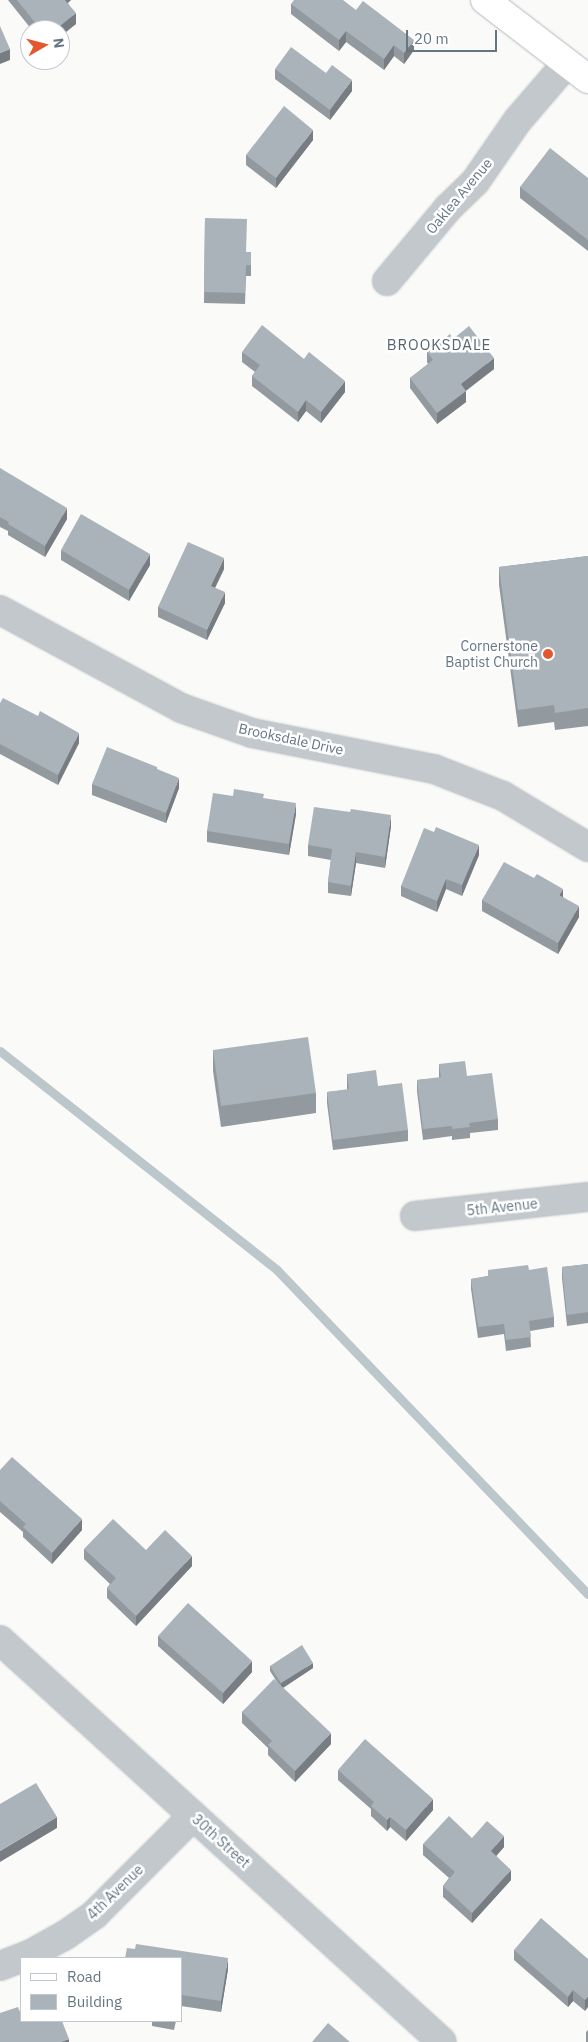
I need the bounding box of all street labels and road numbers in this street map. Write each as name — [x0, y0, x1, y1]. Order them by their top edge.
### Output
street label: Oaklea Avenue — [422, 155, 496, 237]
street label: Brooksdale Drive — [237, 720, 345, 758]
street label: 5th Avenue — [466, 1195, 538, 1219]
street label: 30th Street — [189, 1811, 253, 1871]
street label: 4th Avenue — [84, 1861, 146, 1923]

